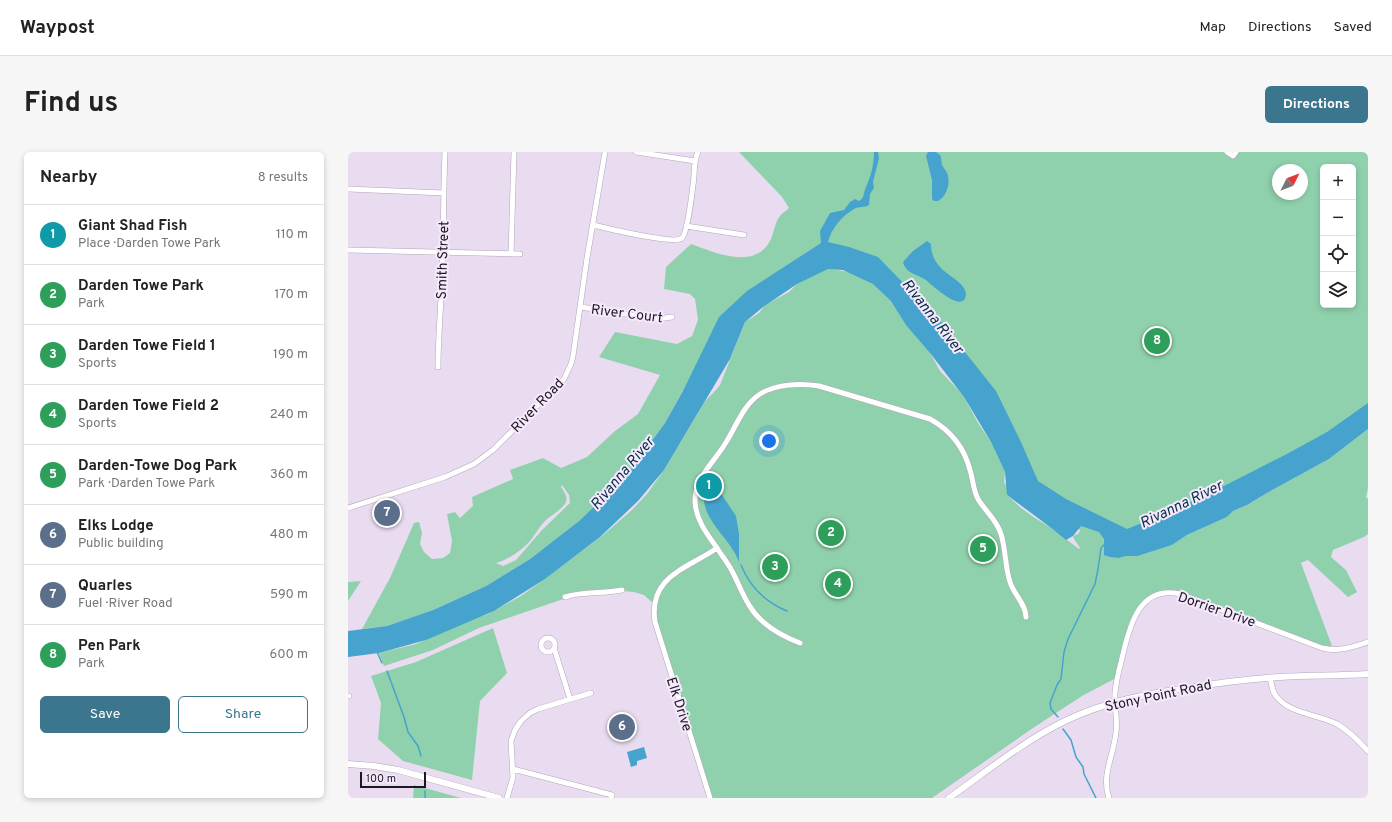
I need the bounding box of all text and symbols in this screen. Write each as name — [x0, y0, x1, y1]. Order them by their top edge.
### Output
text: Waypost — [20, 16, 95, 40]
text: Map — [1200, 19, 1226, 36]
text: Directions — [1248, 19, 1312, 36]
text: Saved — [1334, 19, 1372, 36]
text: Find us — [24, 86, 118, 122]
button: Directions — [1265, 86, 1368, 123]
north arrow — [1272, 164, 1308, 200]
map controls — [1320, 164, 1356, 308]
button: + — [1320, 164, 1356, 200]
text: Nearby — [40, 167, 97, 189]
text: 8 results — [258, 170, 308, 186]
button: − — [1320, 200, 1356, 236]
text: Giant Shad Fish — [78, 217, 187, 236]
street label: Smith Street — [434, 221, 453, 300]
text: 1 — [50, 227, 56, 243]
text: 110 m — [276, 227, 308, 243]
text: Place · Darden Towe Park — [78, 236, 221, 252]
button: locate — [1320, 236, 1356, 272]
button: layers — [1320, 272, 1356, 308]
water label: Rivanna River — [897, 276, 968, 359]
text: Darden Towe Park — [78, 277, 204, 296]
text: 2 — [49, 287, 57, 303]
text: 170 m — [274, 287, 308, 303]
text: Park — [78, 296, 105, 312]
street label: River Court — [590, 302, 664, 327]
pin: 8 — [1144, 326, 1170, 356]
text: Darden Towe Field 1 — [78, 337, 216, 356]
text: 3 — [49, 347, 57, 363]
text: 190 m — [273, 347, 308, 363]
text: Sports — [78, 356, 117, 372]
street label: River Road — [508, 375, 568, 437]
text: Darden Towe Field 2 — [78, 397, 219, 416]
text: 4 — [49, 407, 57, 423]
text: 240 m — [270, 407, 308, 423]
text: Sports — [78, 416, 117, 432]
your location — [759, 431, 779, 451]
water label: Rivanna River — [587, 433, 660, 514]
text: Darden-Towe Dog Park — [78, 457, 237, 476]
text: 5 — [49, 467, 57, 483]
text: 360 m — [270, 467, 308, 483]
pin: 1 — [696, 471, 722, 501]
text: Park · Darden Towe Park — [78, 476, 215, 492]
water label: Rivanna River — [1137, 477, 1227, 534]
pin: 7 — [374, 498, 400, 528]
text: Elks Lodge — [78, 517, 154, 536]
pin: 2 — [818, 518, 844, 548]
text: 6 — [49, 527, 57, 543]
text: 480 m — [270, 527, 308, 543]
pin: 5 — [970, 534, 996, 564]
text: Public building — [78, 536, 164, 552]
pin: 3 — [762, 552, 788, 582]
pin: 4 — [825, 569, 851, 599]
text: Quarles — [78, 577, 132, 596]
text: 7 — [50, 587, 56, 603]
text: 590 m — [270, 587, 308, 603]
street label: Dorrier Drive — [1175, 589, 1258, 632]
text: Fuel · River Road — [78, 596, 172, 612]
text: Pen Park — [78, 637, 141, 656]
text: 8 — [49, 647, 57, 663]
text: 600 m — [270, 647, 308, 663]
text: Park — [78, 656, 105, 672]
street label: Elk Drive — [662, 675, 695, 734]
street label: Stony Point Road — [1103, 677, 1213, 716]
button: Save — [40, 696, 170, 733]
button: Share — [178, 696, 308, 733]
pin: 6 — [609, 712, 635, 742]
scale bar — [360, 770, 426, 789]
text: 100 m — [366, 772, 396, 786]

